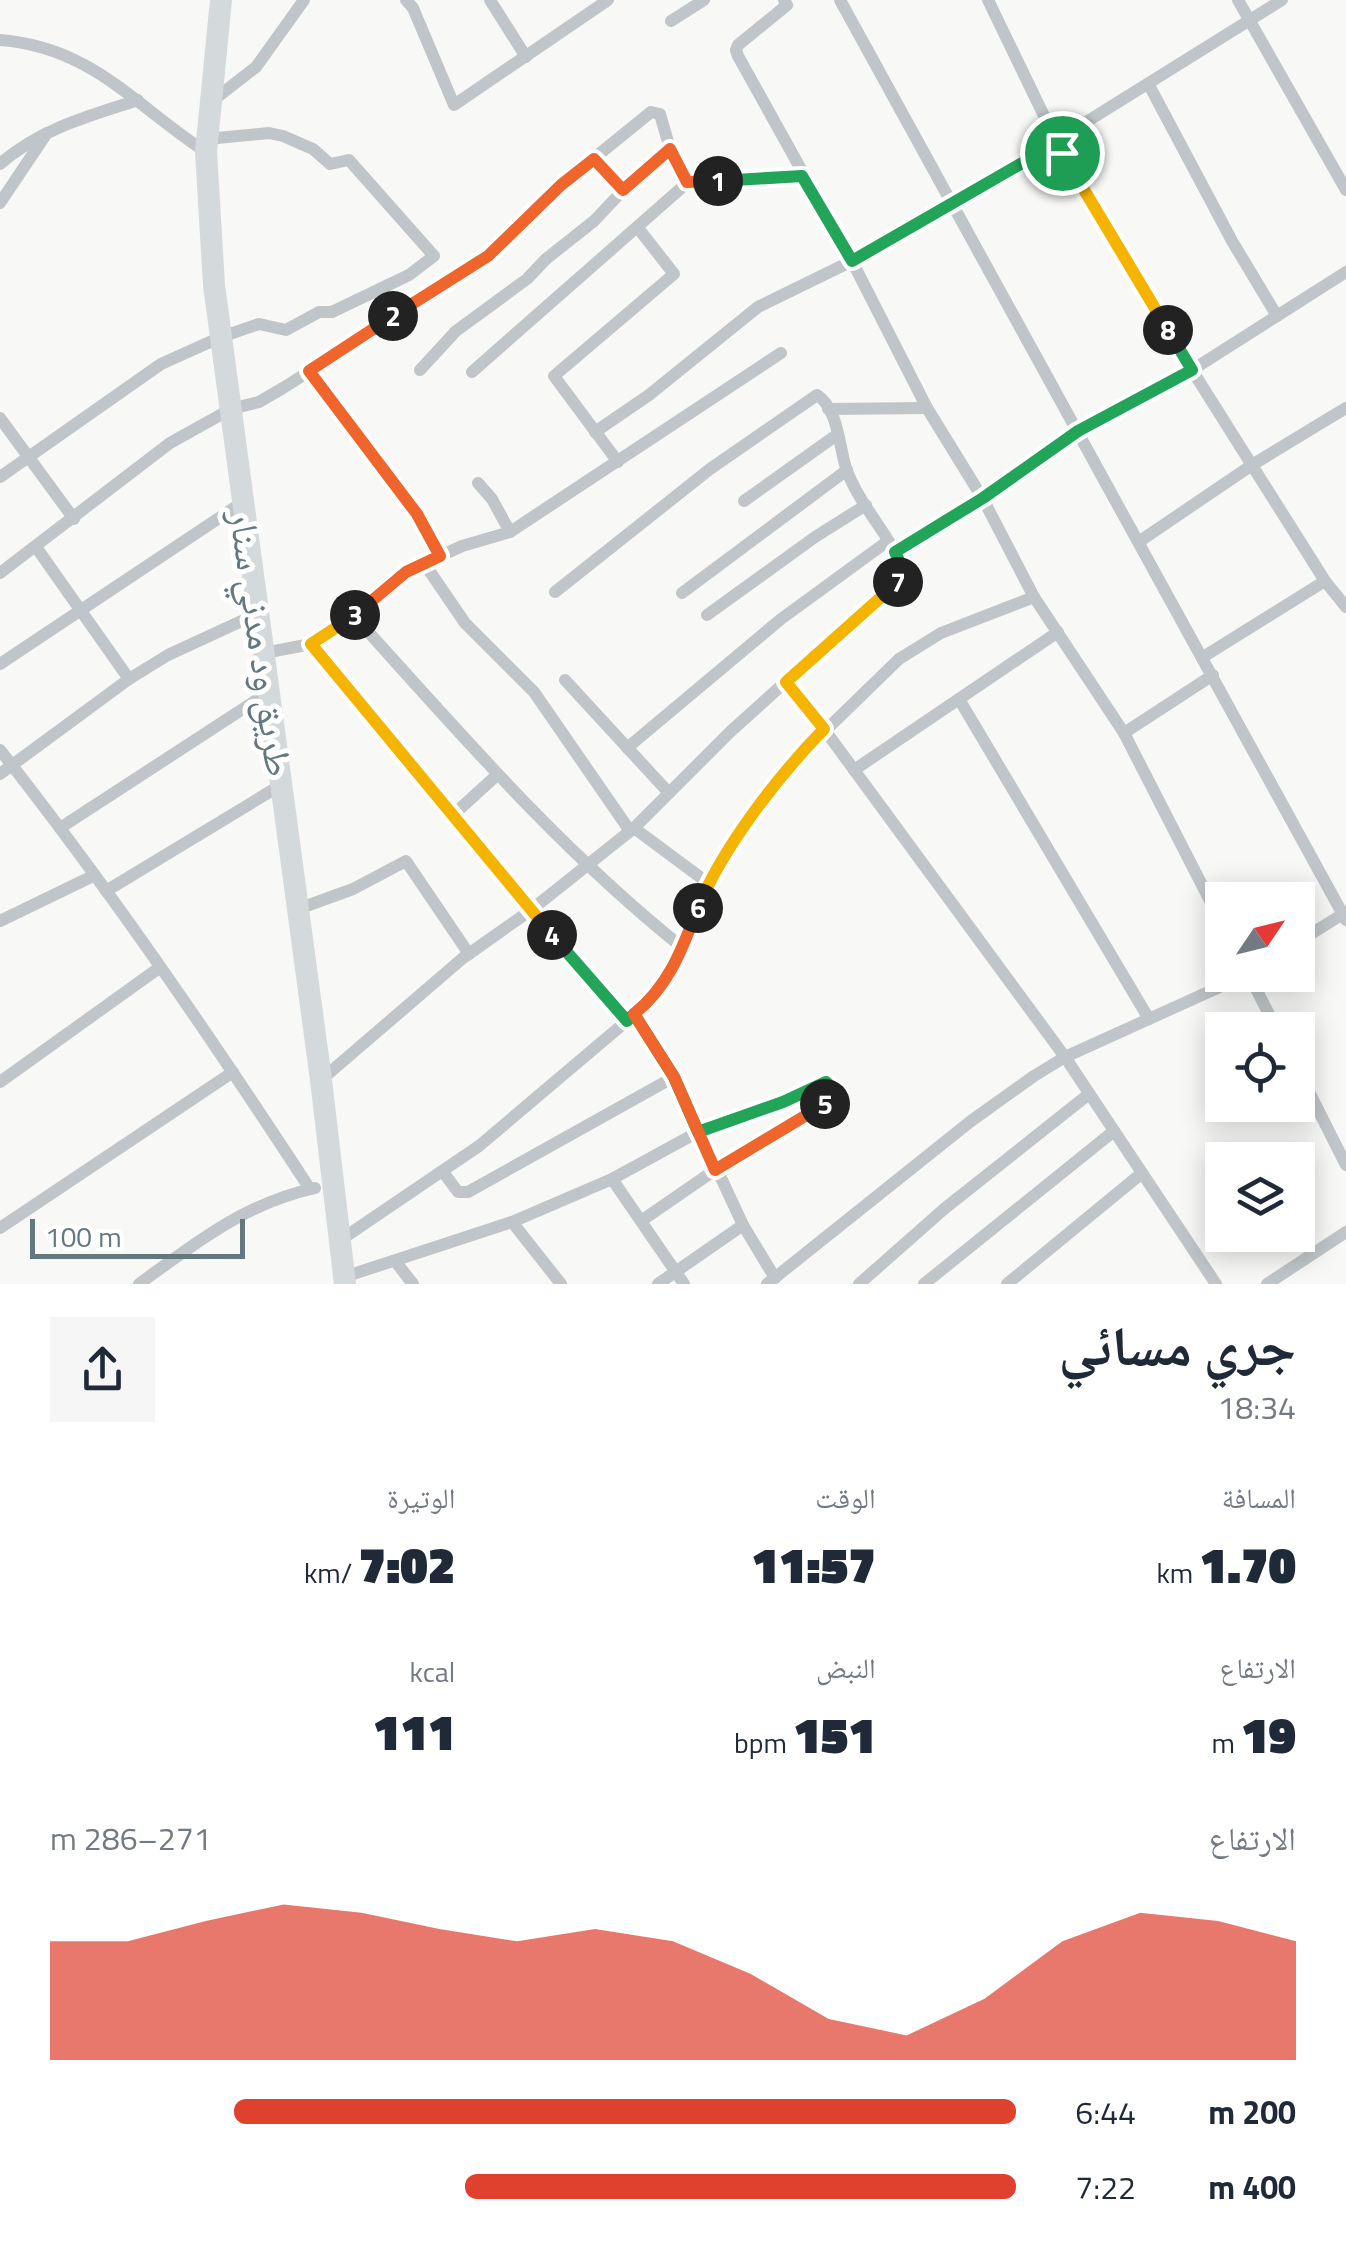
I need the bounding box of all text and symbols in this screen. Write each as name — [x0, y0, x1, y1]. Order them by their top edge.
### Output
pin — [1020, 111, 1105, 196]
icon: arrive — [1035, 126, 1090, 181]
pin: 1 — [693, 156, 743, 206]
text: 1 — [710, 159, 726, 202]
pin: 2 — [368, 291, 418, 341]
text: 2 — [385, 294, 401, 337]
pin: 8 — [1143, 305, 1193, 355]
text: 8 — [1160, 308, 1176, 351]
street label: طريق ود مدني سنار — [213, 505, 309, 780]
pin: 7 — [873, 557, 923, 607]
text: 7 — [890, 560, 906, 603]
pin: 3 — [330, 590, 380, 640]
text: 3 — [347, 593, 363, 636]
north arrow — [1205, 882, 1315, 992]
map controls — [1205, 882, 1315, 1252]
pin: 6 — [673, 883, 723, 933]
text: 6 — [690, 886, 706, 929]
pin: 4 — [527, 910, 577, 960]
text: 4 — [544, 913, 560, 956]
button: locate — [1205, 1012, 1315, 1122]
pin: 5 — [800, 1079, 850, 1129]
text: 5 — [817, 1082, 833, 1125]
button: layers — [1205, 1142, 1315, 1252]
scale bar — [30, 1214, 245, 1258]
text: 100 m — [45, 1215, 122, 1258]
text: جري مسائي — [1059, 1304, 1296, 1387]
button: share — [50, 1317, 155, 1422]
text: 18:34 — [1217, 1383, 1296, 1431]
text: الوتيرة — [387, 1476, 455, 1519]
text: الوقت — [815, 1476, 876, 1519]
text: المسافة — [1222, 1476, 1296, 1519]
text: 7:02 — [358, 1526, 455, 1602]
text: 11:57 — [751, 1526, 876, 1602]
text: 1.70 — [1199, 1526, 1296, 1602]
text: /km — [304, 1551, 358, 1594]
text: km — [1156, 1551, 1199, 1594]
text: النبض — [816, 1646, 876, 1689]
text: الارتفاع — [1220, 1646, 1296, 1689]
text: kcal — [410, 1650, 455, 1693]
text: 111 — [373, 1693, 455, 1769]
text: 151 — [793, 1696, 876, 1772]
text: 19 — [1241, 1696, 1296, 1772]
text: bpm — [734, 1721, 793, 1764]
text: m — [1211, 1721, 1241, 1764]
text: 271–286 m — [50, 1814, 212, 1862]
text: الارتفاع — [1209, 1814, 1296, 1862]
text: 6:44 — [1075, 2088, 1136, 2136]
text: 200 m — [1208, 2088, 1296, 2136]
text: 7:22 — [1075, 2163, 1136, 2211]
text: 400 m — [1208, 2163, 1296, 2211]

